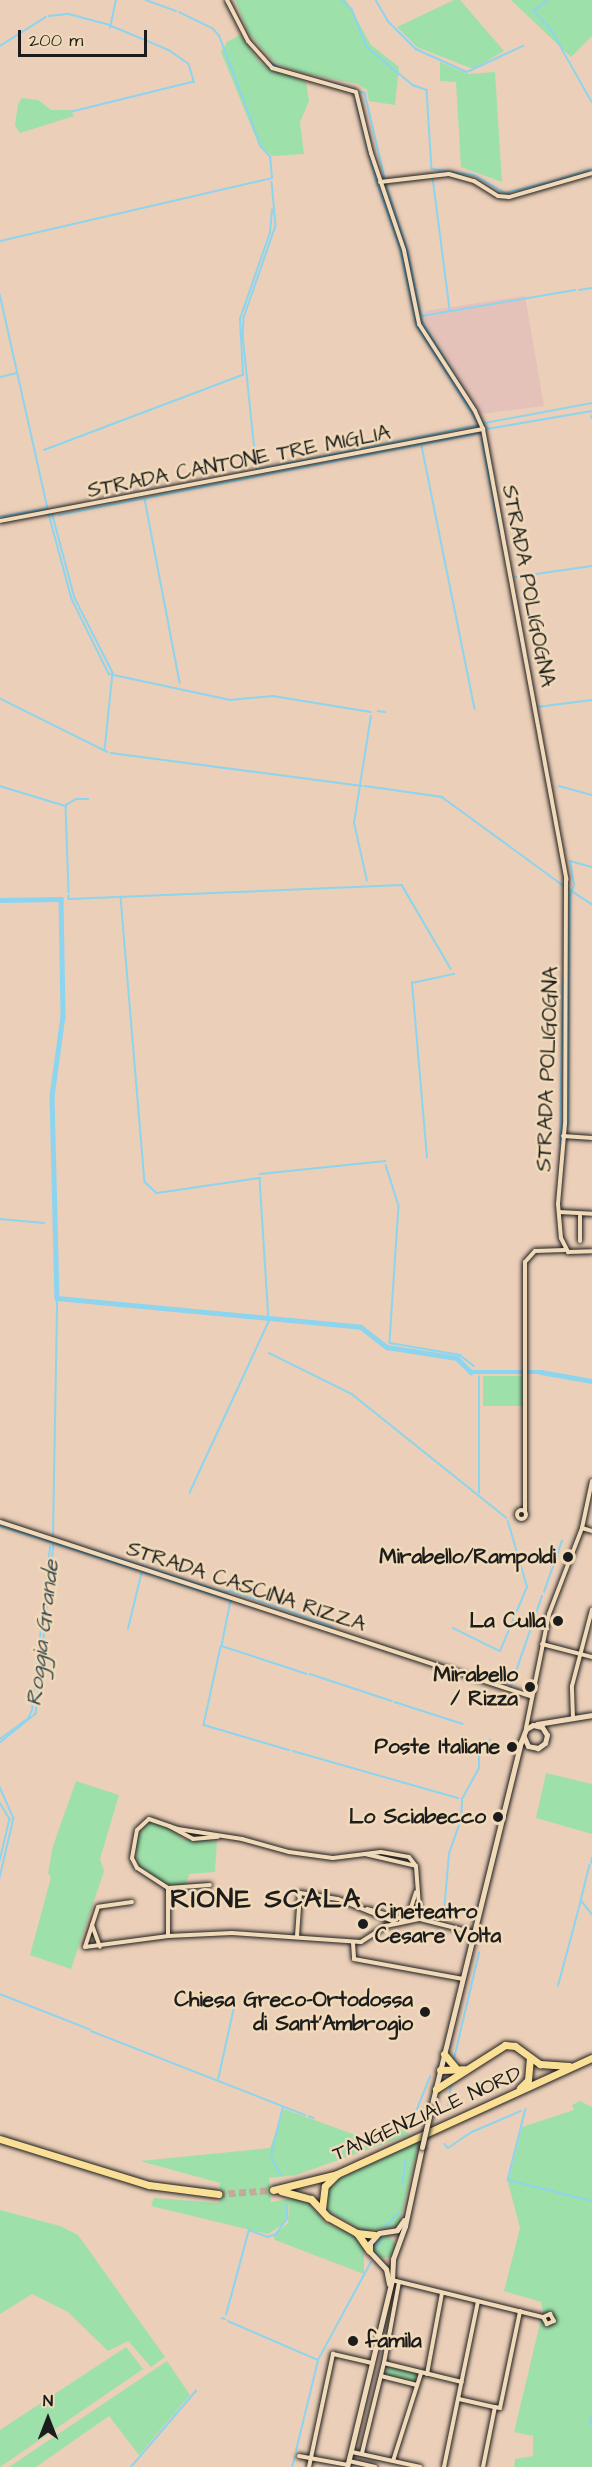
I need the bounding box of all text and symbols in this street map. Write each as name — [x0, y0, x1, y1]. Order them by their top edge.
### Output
scale bar — [21, 18, 150, 56]
text: 200 m — [29, 28, 83, 53]
street label: STRADA CANTONE TRE MIGLIA — [85, 420, 393, 504]
street label: STRADA POLIGOGNA — [496, 483, 560, 689]
street label: STRADA POLIGOGNA — [532, 966, 564, 1172]
street label: STRADA CASCINA RIZZA — [123, 1536, 369, 1638]
place label: Mirabello/Rampoldi — [379, 1544, 556, 1570]
marker: Mirabello/Rampoldi — [561, 1550, 575, 1564]
water label: Roggia Grande — [21, 1559, 65, 1707]
place label: La Culla — [470, 1608, 546, 1634]
marker: La Culla — [551, 1614, 565, 1628]
place label: Mirabello / Rizza — [434, 1662, 518, 1712]
marker: Mirabello / Rizza — [523, 1680, 537, 1694]
place label: Poste Italiane — [375, 1734, 500, 1760]
marker: Poste Italiane — [505, 1740, 519, 1754]
place label: Lo Sciabecco — [349, 1804, 486, 1830]
marker: Lo Sciabecco — [491, 1810, 505, 1824]
district label: RIONE SCALA — [170, 1884, 362, 1916]
place label: Cineteatro Cesare Volta — [375, 1899, 501, 1949]
marker: Cineteatro Cesare Volta — [356, 1917, 370, 1931]
place label: Chiesa Greco-Ortodossa di Sant’Ambrogio — [174, 1987, 413, 2037]
marker: Chiesa Greco-Ortodossa di Sant’Ambrogio — [418, 2005, 432, 2019]
street label: TANGENZIALE NORD — [329, 2061, 525, 2167]
place label: famila — [365, 2328, 422, 2354]
marker: famila — [346, 2334, 360, 2348]
north arrow — [18, 2389, 78, 2449]
text: N — [43, 2390, 53, 2412]

